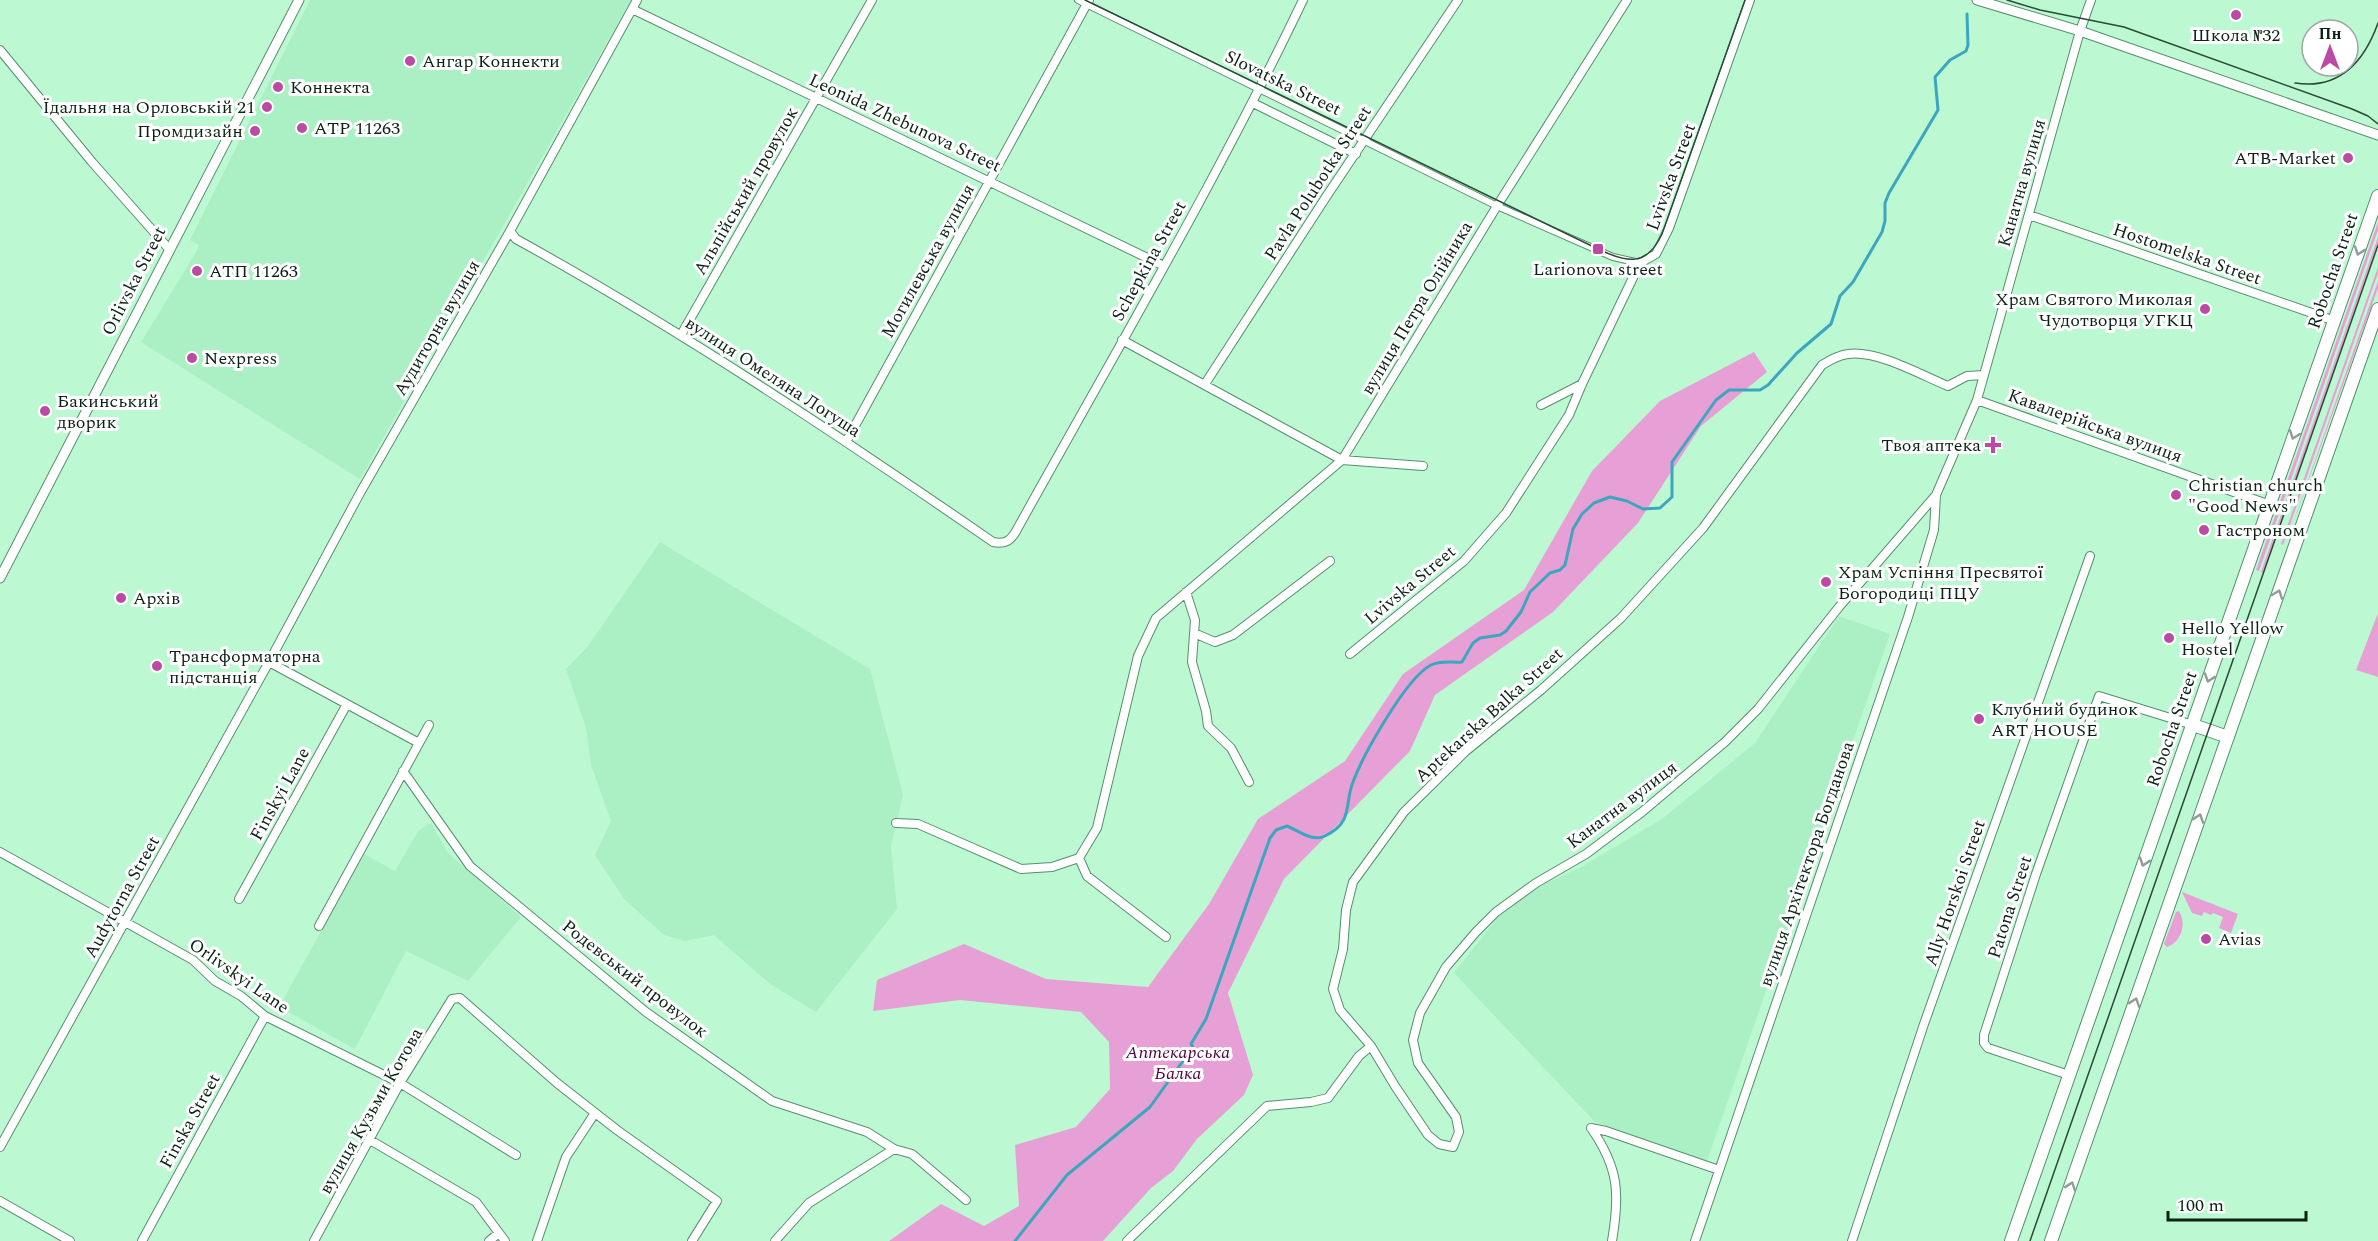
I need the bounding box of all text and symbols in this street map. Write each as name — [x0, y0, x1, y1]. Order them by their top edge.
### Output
marker: Школа №32 — [2229, 8, 2243, 22]
north arrow — [2300, 18, 2360, 78]
place label: Школа №32 — [2192, 22, 2280, 49]
text: Пн — [2318, 22, 2342, 46]
street label: Slovatska Street — [1220, 43, 1346, 123]
place label: Ангар Коннекти — [422, 48, 560, 75]
marker: Ангар Коннекти — [403, 54, 417, 68]
street label: Leonida Zhebunova Street — [804, 66, 1006, 180]
place label: Коннекта — [290, 74, 370, 101]
marker: Коннекта — [271, 80, 285, 94]
place label: Їдальня на Орловській 21 — [43, 94, 255, 121]
marker: Їдальня на Орловській 21 — [260, 100, 274, 114]
street label: Pavla Polubotka Street — [1258, 100, 1378, 266]
street label: Альпійський провулок — [687, 102, 805, 280]
place label: ATP 11263 — [314, 115, 400, 142]
street label: Канатна вулиця — [1991, 116, 2053, 250]
place label: Промдизайн — [137, 118, 243, 145]
street label: Lvivska Street — [1639, 120, 1703, 234]
marker: ATP 11263 — [295, 121, 309, 135]
marker: Промдизайн — [248, 124, 262, 138]
place label: ATB-Market — [2234, 145, 2336, 172]
marker: ATB-Market — [2341, 151, 2355, 165]
street label: Могилевська вулиця — [874, 179, 982, 343]
street label: Schepkina Street — [1105, 196, 1193, 326]
street label: Robocha Street — [2301, 209, 2365, 333]
street label: вулиця Петра Олійника — [1354, 216, 1480, 400]
street label: Hostomelska Street — [2109, 216, 2265, 292]
street label: Orlivska Street — [95, 222, 173, 340]
marker: Larionova street — [1591, 242, 1605, 256]
one-way arrow — [2354, 245, 2366, 256]
street label: Аудиторна вулиця — [387, 255, 487, 401]
place label: Larionova street — [1533, 256, 1663, 283]
place label: АТП 11263 — [209, 258, 298, 285]
marker: АТП 11263 — [190, 264, 204, 278]
place label: Храм Святого Миколая Чудотворця УГКЦ — [1995, 286, 2193, 334]
marker: Храм Святого Миколая Чудотворця УГКЦ — [2198, 302, 2212, 316]
street label: вулиця Омеляна Логуша — [680, 310, 866, 444]
place label: Nexpress — [204, 345, 277, 372]
marker: Nexpress — [185, 351, 199, 365]
street label: Кавалерійська вулиця — [2004, 382, 2186, 470]
place label: Бакинський дворик — [57, 388, 159, 436]
marker: Бакинський дворик — [38, 404, 52, 418]
one-way arrow — [2289, 429, 2302, 440]
place label: Твоя аптека — [1881, 432, 1981, 459]
marker: Твоя аптека — [1986, 438, 2000, 452]
place label: Christian church "Good News" — [2188, 472, 2323, 520]
marker: Christian church "Good News" — [2169, 488, 2183, 502]
place label: Гастроном — [2216, 517, 2305, 544]
marker: Гастроном — [2197, 523, 2211, 537]
street label: Lvivska Street — [1358, 539, 1462, 631]
place label: Храм Успіння Пресвятої Богородиці ПЦУ — [1838, 559, 2044, 607]
marker: Храм Успіння Пресвятої Богородиці ПЦУ — [1819, 575, 1833, 589]
place label: Архів — [133, 585, 180, 612]
one-way arrow — [2270, 589, 2283, 600]
marker: Архів — [114, 591, 128, 605]
place label: Hello Yellow Hostel — [2181, 615, 2284, 663]
marker: Hello Yellow Hostel — [2162, 631, 2176, 645]
street label: Aptekarska Balka Street — [1409, 641, 1569, 789]
place label: Трансформаторна підстанція — [169, 643, 321, 691]
marker: Трансформаторна підстанція — [150, 659, 164, 673]
street label: Robocha Street — [2140, 667, 2204, 791]
one-way arrow — [2203, 672, 2216, 683]
place label: Клубний будинок ART HOUSE — [1991, 696, 2138, 744]
marker: Клубний будинок ART HOUSE — [1972, 712, 1986, 726]
street label: вулиця Архітектора Богданова — [1752, 738, 1862, 990]
street label: Finskyi Lane — [243, 742, 317, 846]
street label: Канатна вулиця — [1561, 754, 1683, 856]
one-way arrow — [2192, 813, 2205, 823]
street label: Ally Horskoi Street — [1917, 816, 1993, 970]
street label: Audytorna Street — [77, 831, 167, 963]
street label: Patona Street — [1981, 852, 2039, 962]
one-way arrow — [2138, 856, 2151, 867]
street label: Родевський провулок — [556, 913, 714, 1045]
place label: Avias — [2218, 926, 2262, 953]
street label: Orlivskyi Lane — [183, 931, 295, 1021]
marker: Avias — [2199, 932, 2213, 946]
one-way arrow — [2127, 997, 2140, 1008]
street label: вулиця Кузьми Котова — [312, 1023, 430, 1199]
park label: Аптекарська Балка — [1125, 1039, 1230, 1087]
street label: Finska Street — [153, 1069, 227, 1173]
one-way arrow — [2063, 1181, 2076, 1192]
scale bar — [2168, 1184, 2306, 1222]
text: 100 m — [2177, 1192, 2224, 1219]

